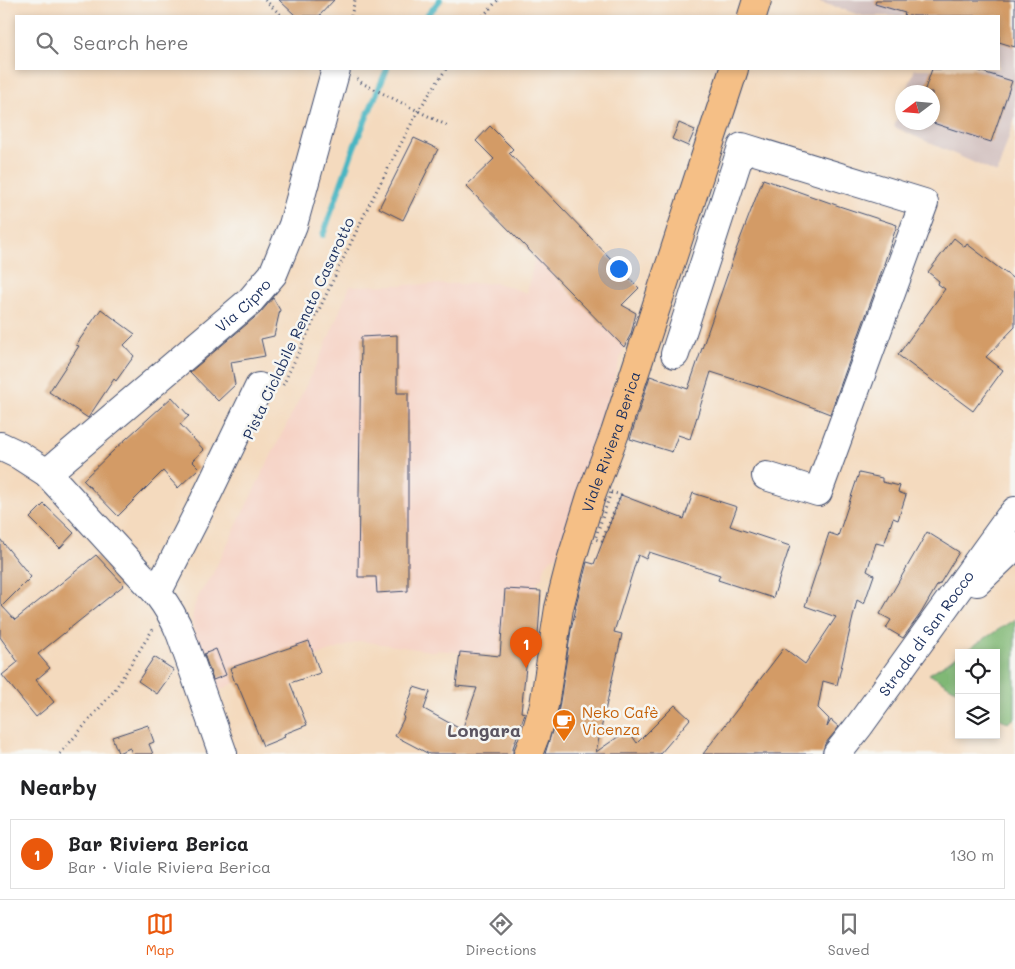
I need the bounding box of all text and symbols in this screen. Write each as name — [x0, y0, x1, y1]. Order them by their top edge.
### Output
search box — [15, 15, 1000, 70]
icon: search — [33, 29, 61, 57]
text: Search here — [73, 30, 189, 55]
north arrow — [895, 85, 940, 130]
street label: Pista Ciclabile Renato Casarotto — [238, 214, 358, 442]
your location — [606, 256, 632, 282]
street label: Via Cipro — [211, 274, 275, 336]
street label: Viale Riviera Berica — [577, 369, 645, 515]
street label: Strada di San Rocco — [874, 566, 978, 700]
pin: 1 — [510, 627, 542, 668]
map controls — [955, 649, 1000, 739]
button: locate — [955, 649, 1000, 694]
button: layers — [955, 694, 1000, 739]
place label: Neko Cafè Vicenza — [582, 702, 659, 739]
cafe icon: Neko Cafè Vicenza — [551, 708, 577, 742]
district label: Longara — [447, 718, 521, 742]
text: Nearby — [20, 773, 97, 800]
text: Bar Riviera Berica — [68, 831, 249, 856]
text: 1 — [33, 844, 41, 865]
text: 130 m — [950, 844, 994, 865]
text: Bar · Viale Riviera Berica — [68, 856, 271, 877]
tab: Map — [146, 910, 174, 959]
tab: Directions — [465, 910, 537, 959]
tab: Saved — [828, 910, 869, 959]

